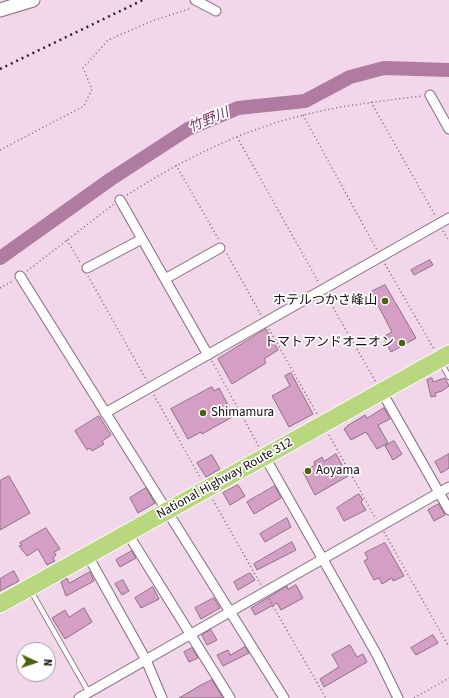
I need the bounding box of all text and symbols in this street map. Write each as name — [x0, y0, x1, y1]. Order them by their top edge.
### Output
water label: 竹野川 — [186, 105, 232, 137]
place label: ホテルつかさ峰山 — [273, 293, 377, 309]
marker: ホテルつかさ峰山 — [380, 296, 390, 306]
place label: トマトアンドオニオン — [264, 335, 394, 351]
marker: トマトアンドオニオン — [397, 338, 407, 348]
place label: Shimamura — [211, 405, 274, 421]
marker: Shimamura — [198, 408, 208, 418]
street label: National Highway Route 312 — [154, 435, 296, 523]
place label: Aoyama — [316, 463, 360, 479]
marker: Aoyama — [303, 466, 313, 476]
north arrow — [16, 642, 56, 682]
text: N — [40, 659, 55, 667]

